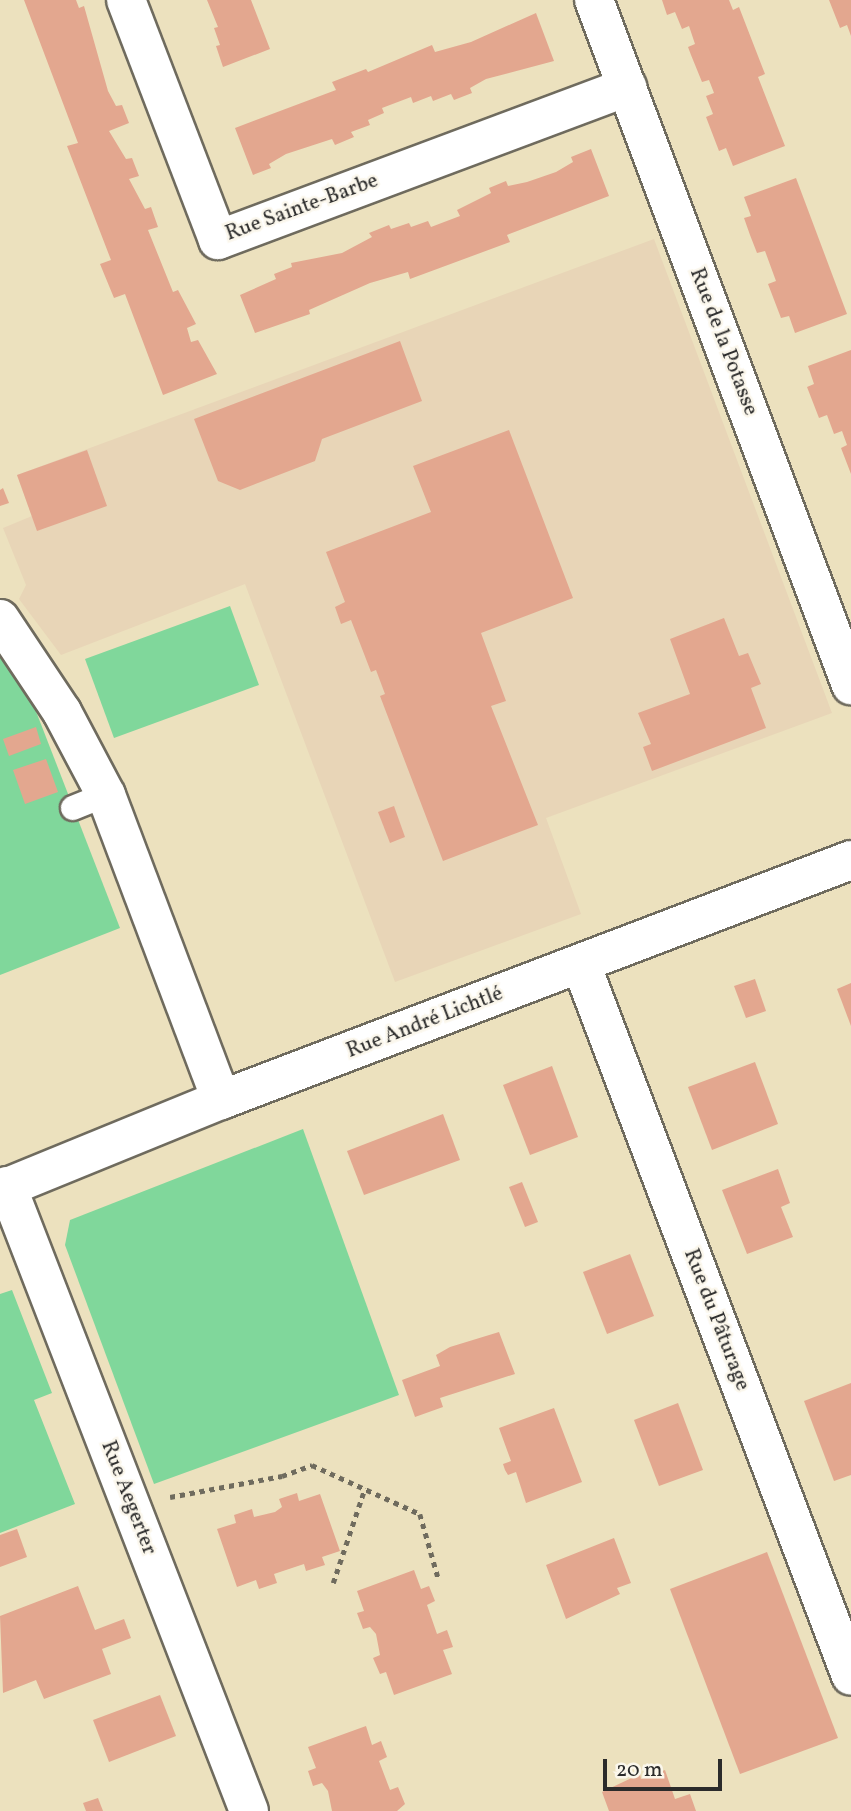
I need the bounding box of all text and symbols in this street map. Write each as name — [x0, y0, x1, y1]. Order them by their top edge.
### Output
street label: Rue Sainte-Barbe — [222, 169, 382, 247]
street label: Rue de la Potasse — [683, 265, 763, 419]
street label: Rue André Lichtlé — [343, 982, 507, 1064]
street label: Rue du Pâturage — [677, 1246, 755, 1394]
street label: Rue Aegerter — [95, 1437, 161, 1559]
scale bar — [606, 1744, 725, 1788]
text: 20 m — [616, 1756, 662, 1785]

